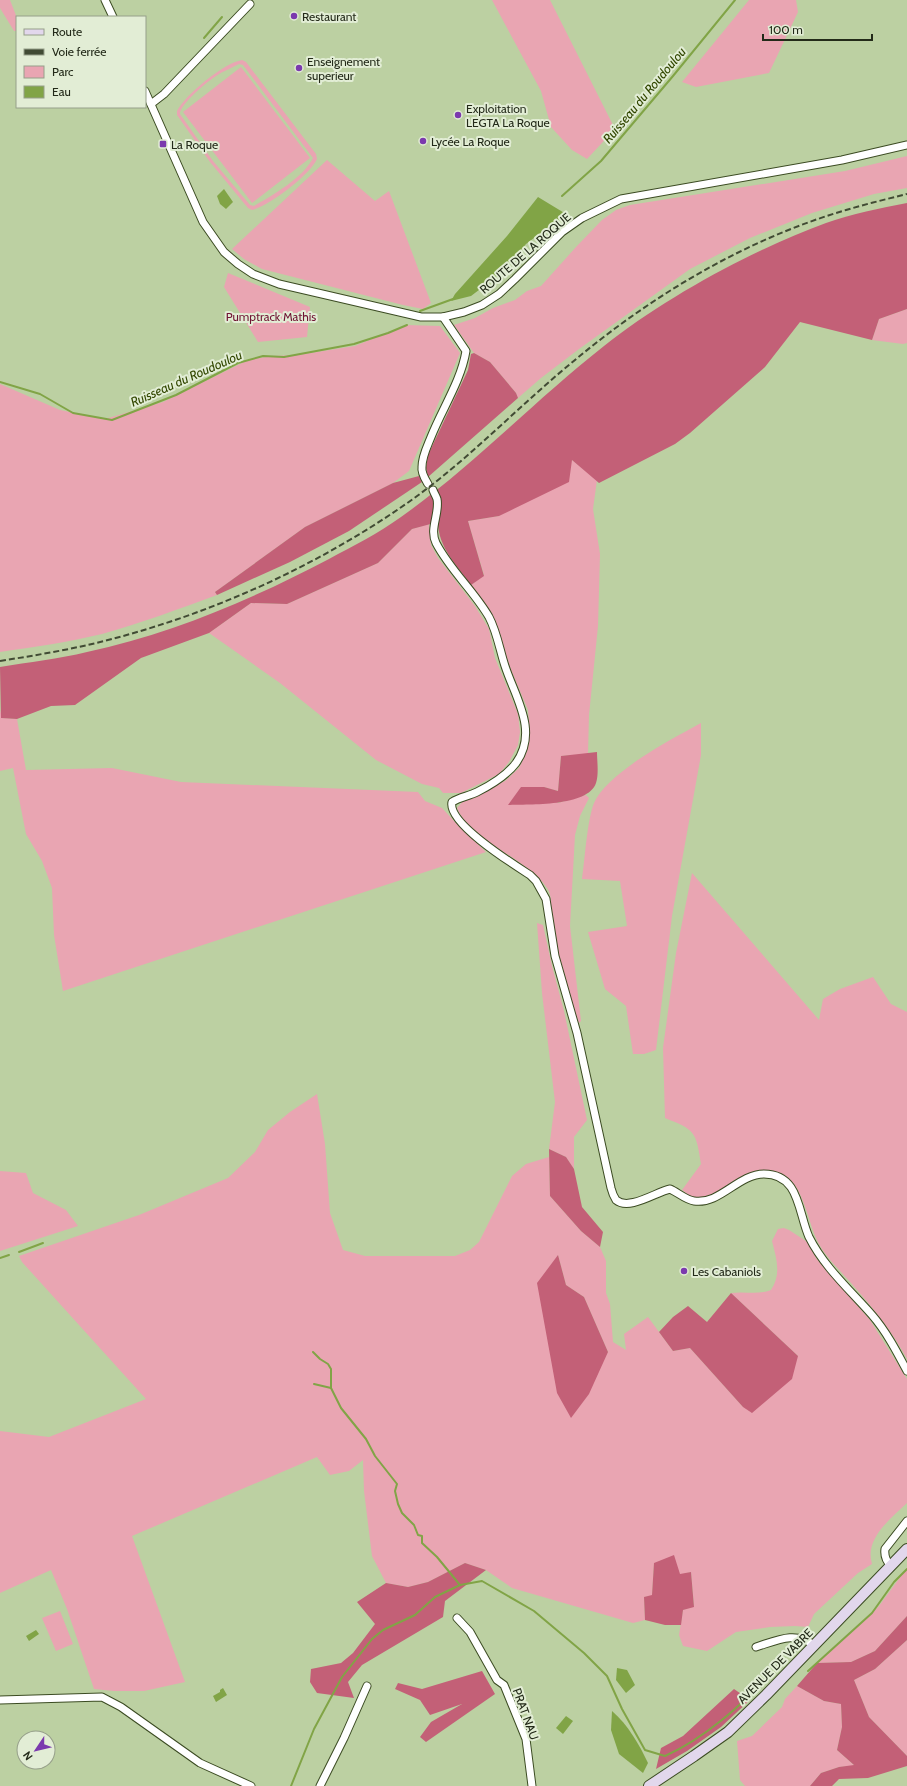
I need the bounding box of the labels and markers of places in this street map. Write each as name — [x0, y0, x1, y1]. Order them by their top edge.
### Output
place label: Restaurant — [302, 9, 356, 24]
marker: Restaurant — [289, 11, 299, 21]
place label: Enseignement superieur — [307, 54, 380, 83]
marker: Enseignement superieur — [294, 63, 304, 73]
place label: Exploitation LEGTA La Roque — [466, 101, 550, 130]
marker: Exploitation LEGTA La Roque — [453, 110, 463, 120]
place label: Lycée La Roque — [431, 134, 510, 149]
marker: Lycée La Roque — [418, 136, 428, 146]
place label: La Roque — [171, 137, 218, 152]
marker: La Roque — [158, 139, 168, 149]
place label: Les Cabaniols — [692, 1264, 761, 1279]
marker: Les Cabaniols — [679, 1266, 689, 1276]

